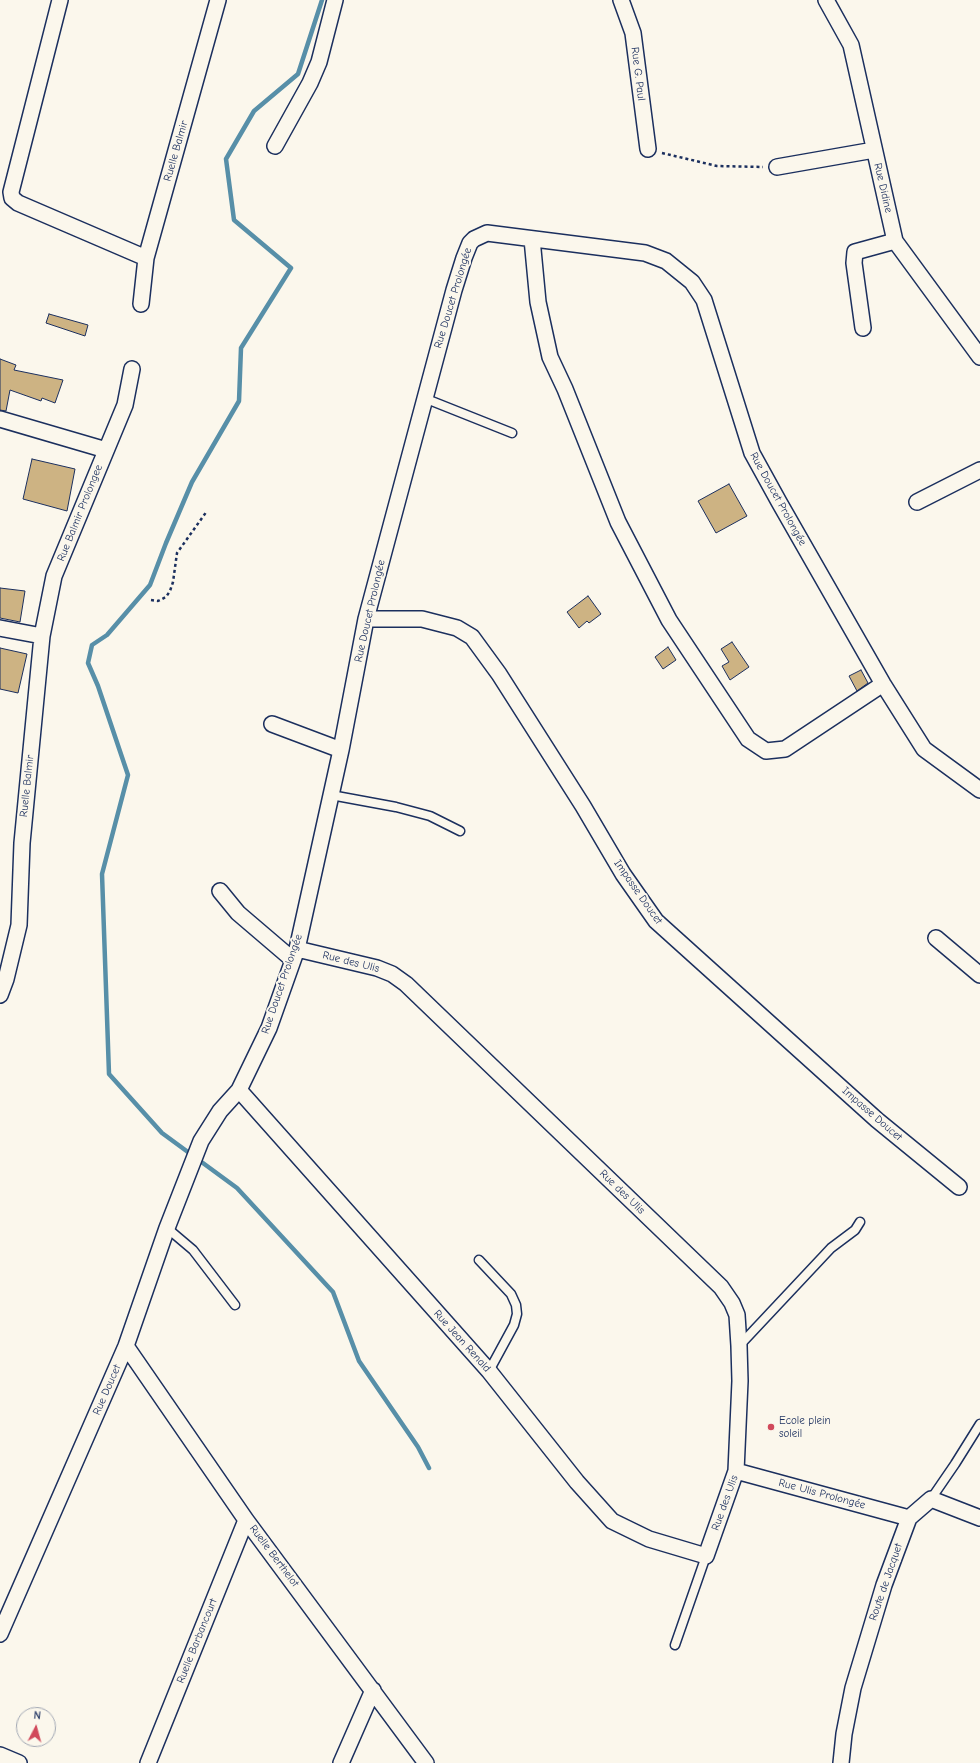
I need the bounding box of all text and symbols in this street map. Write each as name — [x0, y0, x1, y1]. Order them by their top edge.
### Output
street label: Rue G. Paul — [628, 46, 648, 102]
street label: Ruelle Balmir — [161, 119, 191, 183]
street label: Rue Didine — [871, 162, 895, 214]
street label: Rue Doucet Prolongée — [431, 246, 475, 350]
street label: Rue Doucet Prolongée — [747, 450, 809, 548]
street label: Rue Balmir Prolongee — [55, 463, 105, 563]
street label: Rue Doucet Prolongée — [352, 559, 388, 663]
street label: Ruelle Balmir — [17, 754, 37, 818]
street label: Impasse Doucet — [611, 857, 665, 927]
street label: Rue Doucet Prolongée — [259, 932, 305, 1036]
street label: Rue des Ulis — [321, 949, 381, 975]
street label: Impasse Doucet — [839, 1084, 905, 1144]
street label: Rue des Ulis — [597, 1167, 647, 1217]
street label: Rue Jean Renald — [431, 1307, 493, 1375]
street label: Rue Doucet — [90, 1363, 124, 1417]
place label: Ecole plein soleil — [779, 1414, 831, 1440]
marker: Ecole plein soleil — [766, 1422, 776, 1432]
street label: Rue des Ulis — [709, 1473, 741, 1533]
street label: Rue Ulis Prolongée — [777, 1476, 867, 1512]
street label: Ruelle Berthelot — [246, 1522, 302, 1590]
street label: Route de Jacquet — [867, 1542, 905, 1622]
street label: Ruelle Barbancourt — [174, 1597, 220, 1685]
north arrow — [16, 1707, 56, 1747]
text: N — [33, 1709, 41, 1722]

